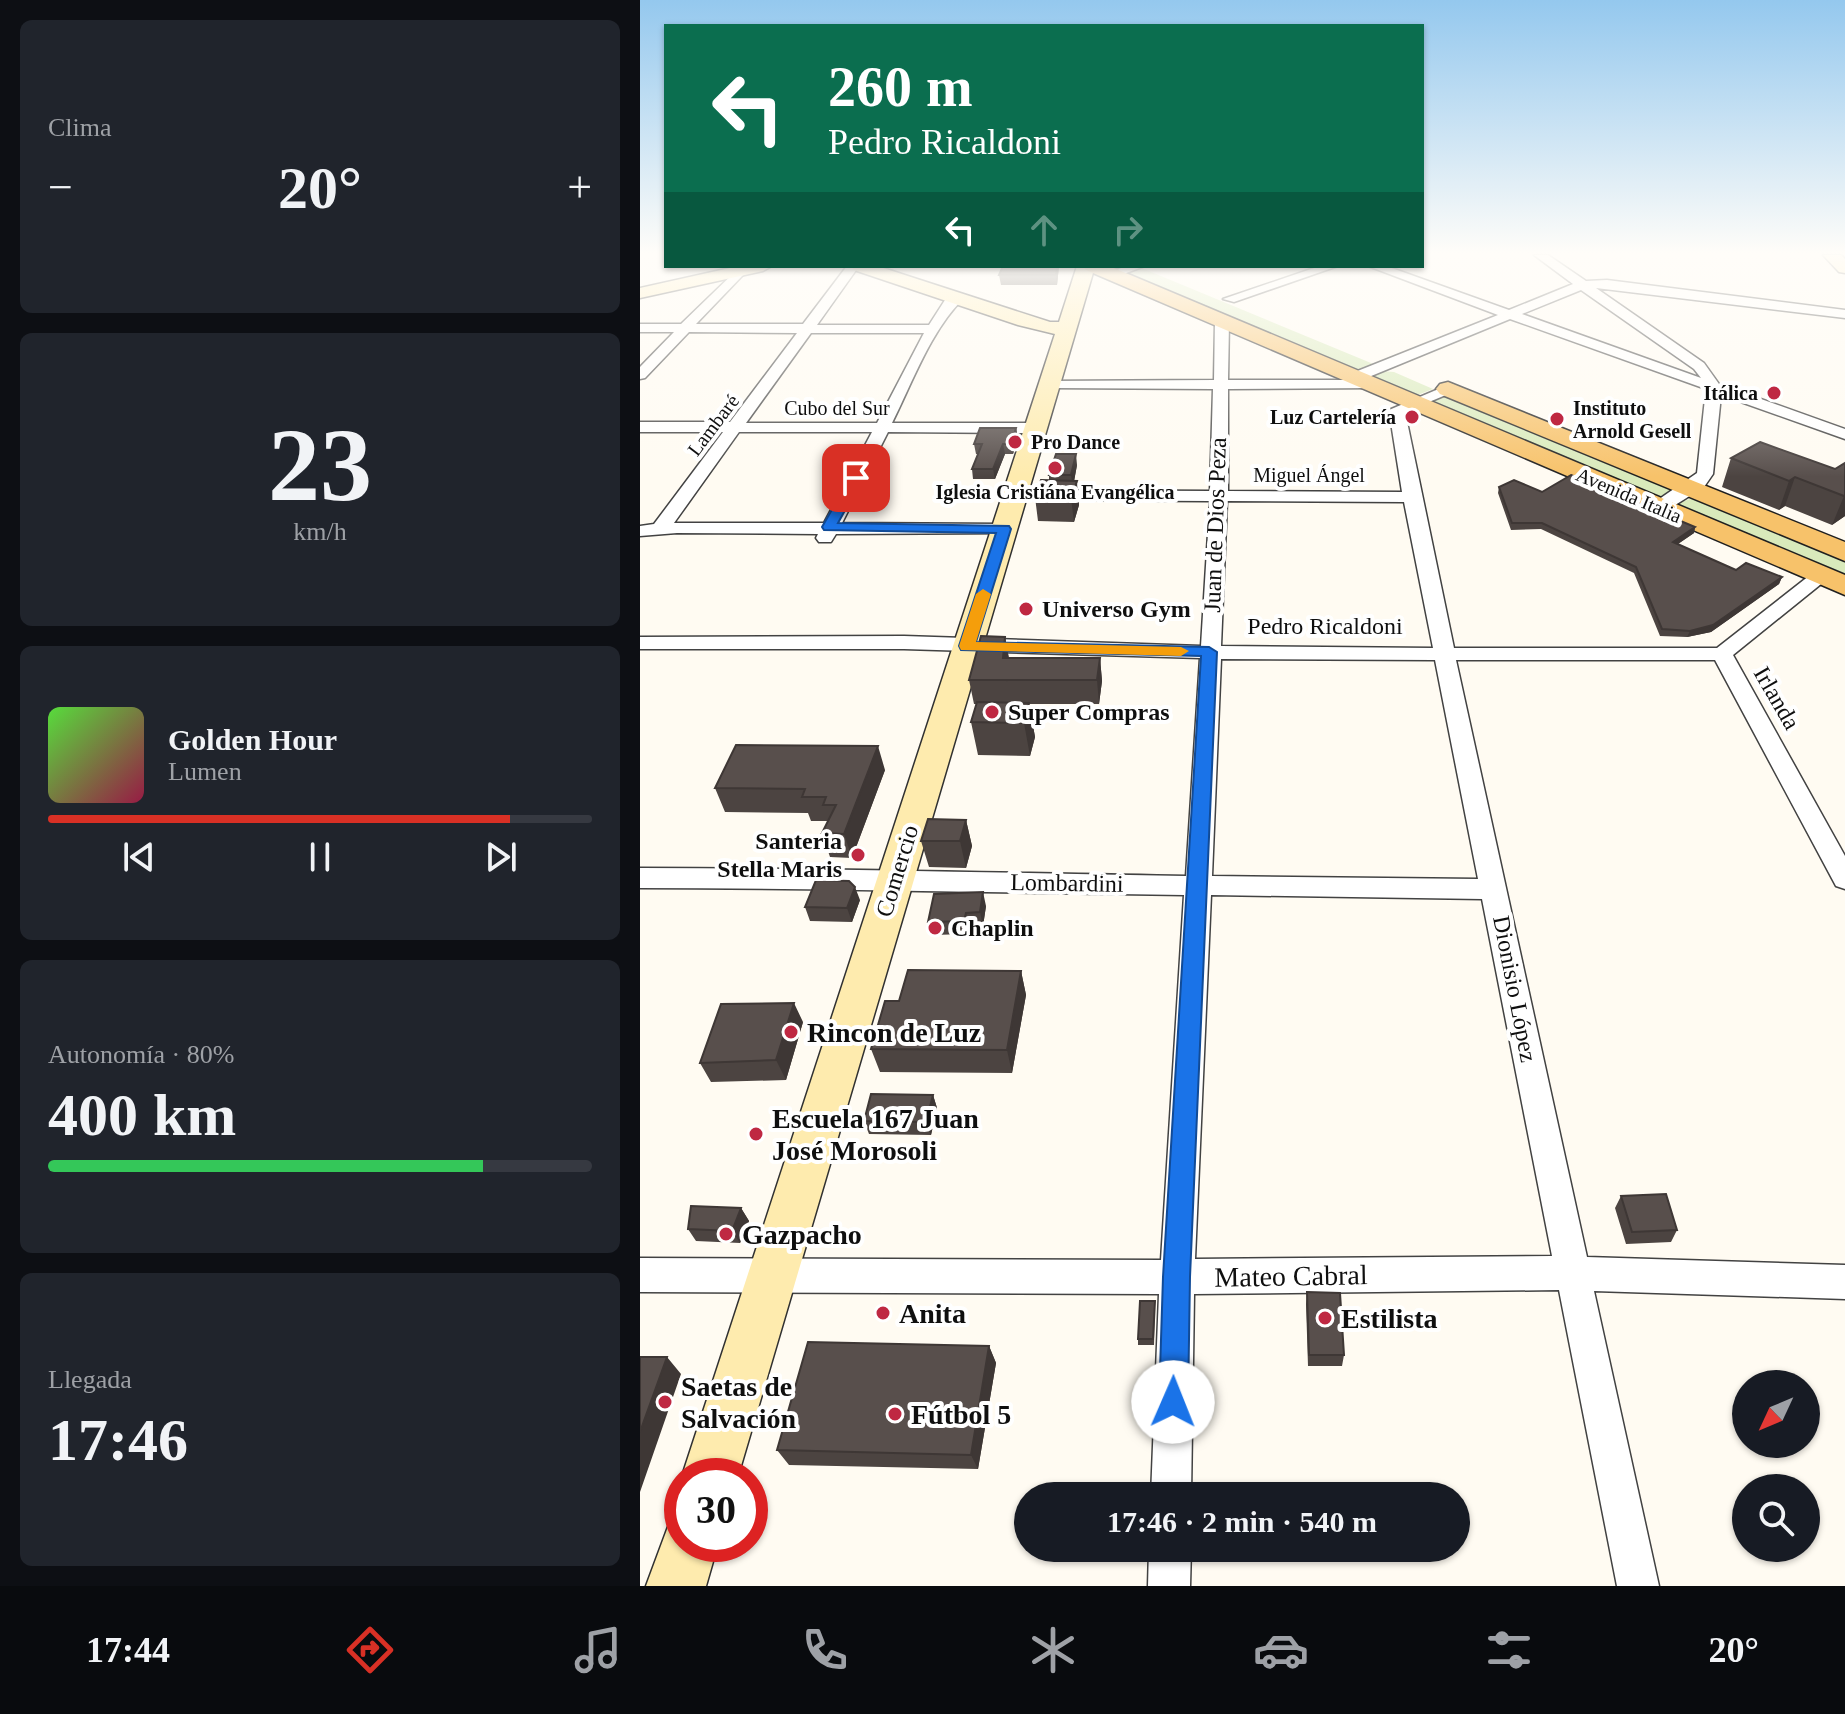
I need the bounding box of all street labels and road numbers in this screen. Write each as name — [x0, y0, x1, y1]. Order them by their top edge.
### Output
street label: Lambaré — [683, 390, 743, 460]
street label: Cubo del Sur — [784, 397, 890, 419]
street label: Juan de Dios Peza — [1199, 437, 1231, 613]
street label: Avenida Italia — [1573, 463, 1685, 527]
street label: Miguel Ángel — [1253, 464, 1365, 487]
street label: Pedro Ricaldoni — [1247, 613, 1403, 639]
street label: Irlanda — [1749, 662, 1805, 734]
street label: Comercio — [871, 822, 923, 920]
street label: Lombardini — [1010, 869, 1124, 897]
street label: Dionisio López — [1488, 914, 1542, 1064]
street label: Mateo Cabral — [1214, 1259, 1368, 1293]

